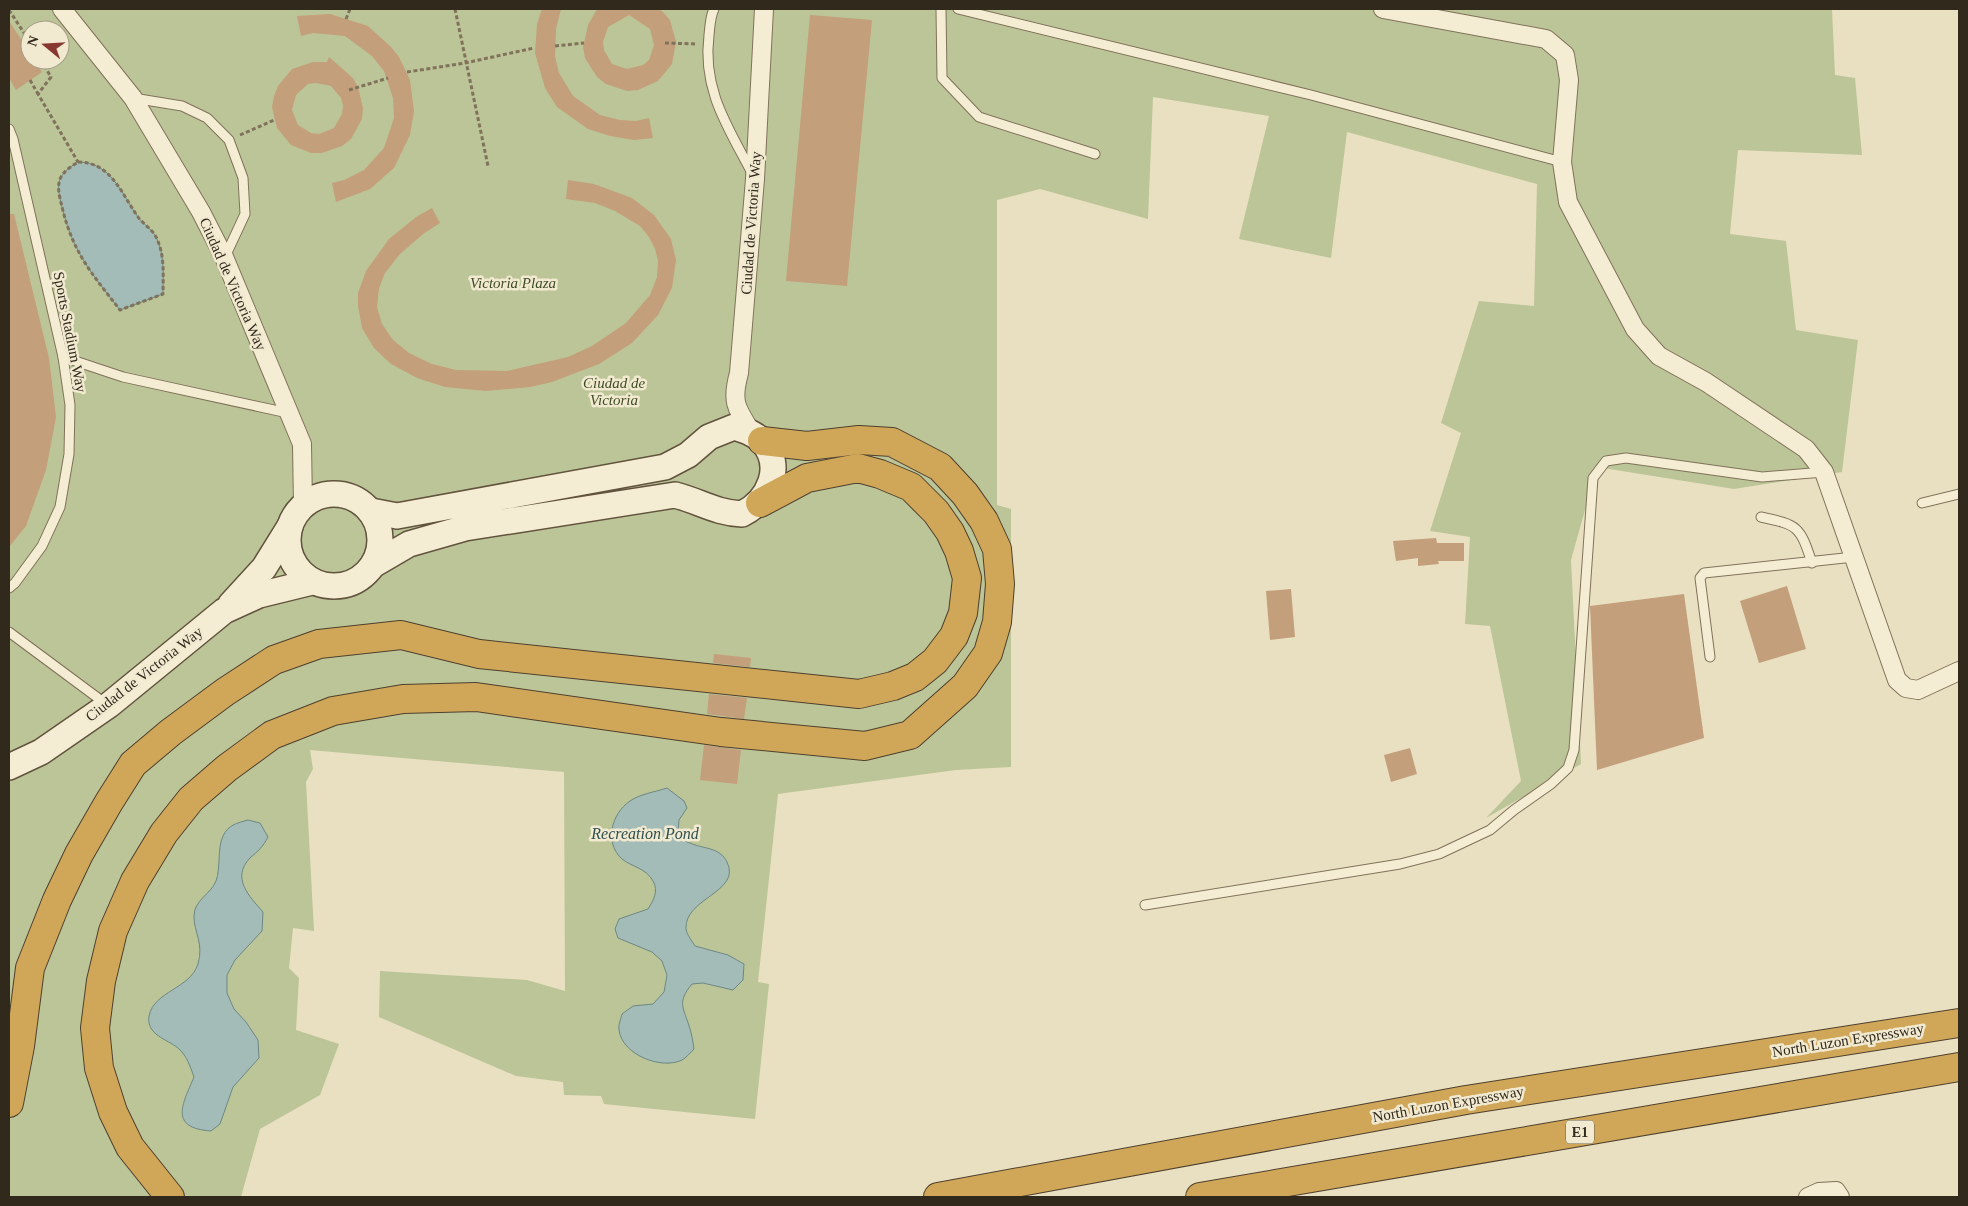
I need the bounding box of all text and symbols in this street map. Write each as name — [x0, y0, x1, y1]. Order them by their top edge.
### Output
north arrow — [20, 20, 70, 70]
text: N — [24, 34, 42, 48]
street label: Ciudad de Victoria Way — [738, 150, 764, 295]
street label: Ciudad de Victoria Way — [196, 215, 270, 353]
street label: Sports Stadium Way — [50, 270, 90, 394]
park label: Victoria Plaza — [470, 275, 556, 291]
park label: Ciudad de Victoria — [583, 375, 645, 408]
street label: Ciudad de Victoria Way — [83, 623, 206, 724]
water label: Recreation Pond — [590, 825, 700, 842]
street label: North Luzon Expressway — [1771, 1020, 1925, 1060]
street label: North Luzon Expressway — [1371, 1083, 1525, 1125]
road number: E1 — [1566, 1120, 1594, 1144]

